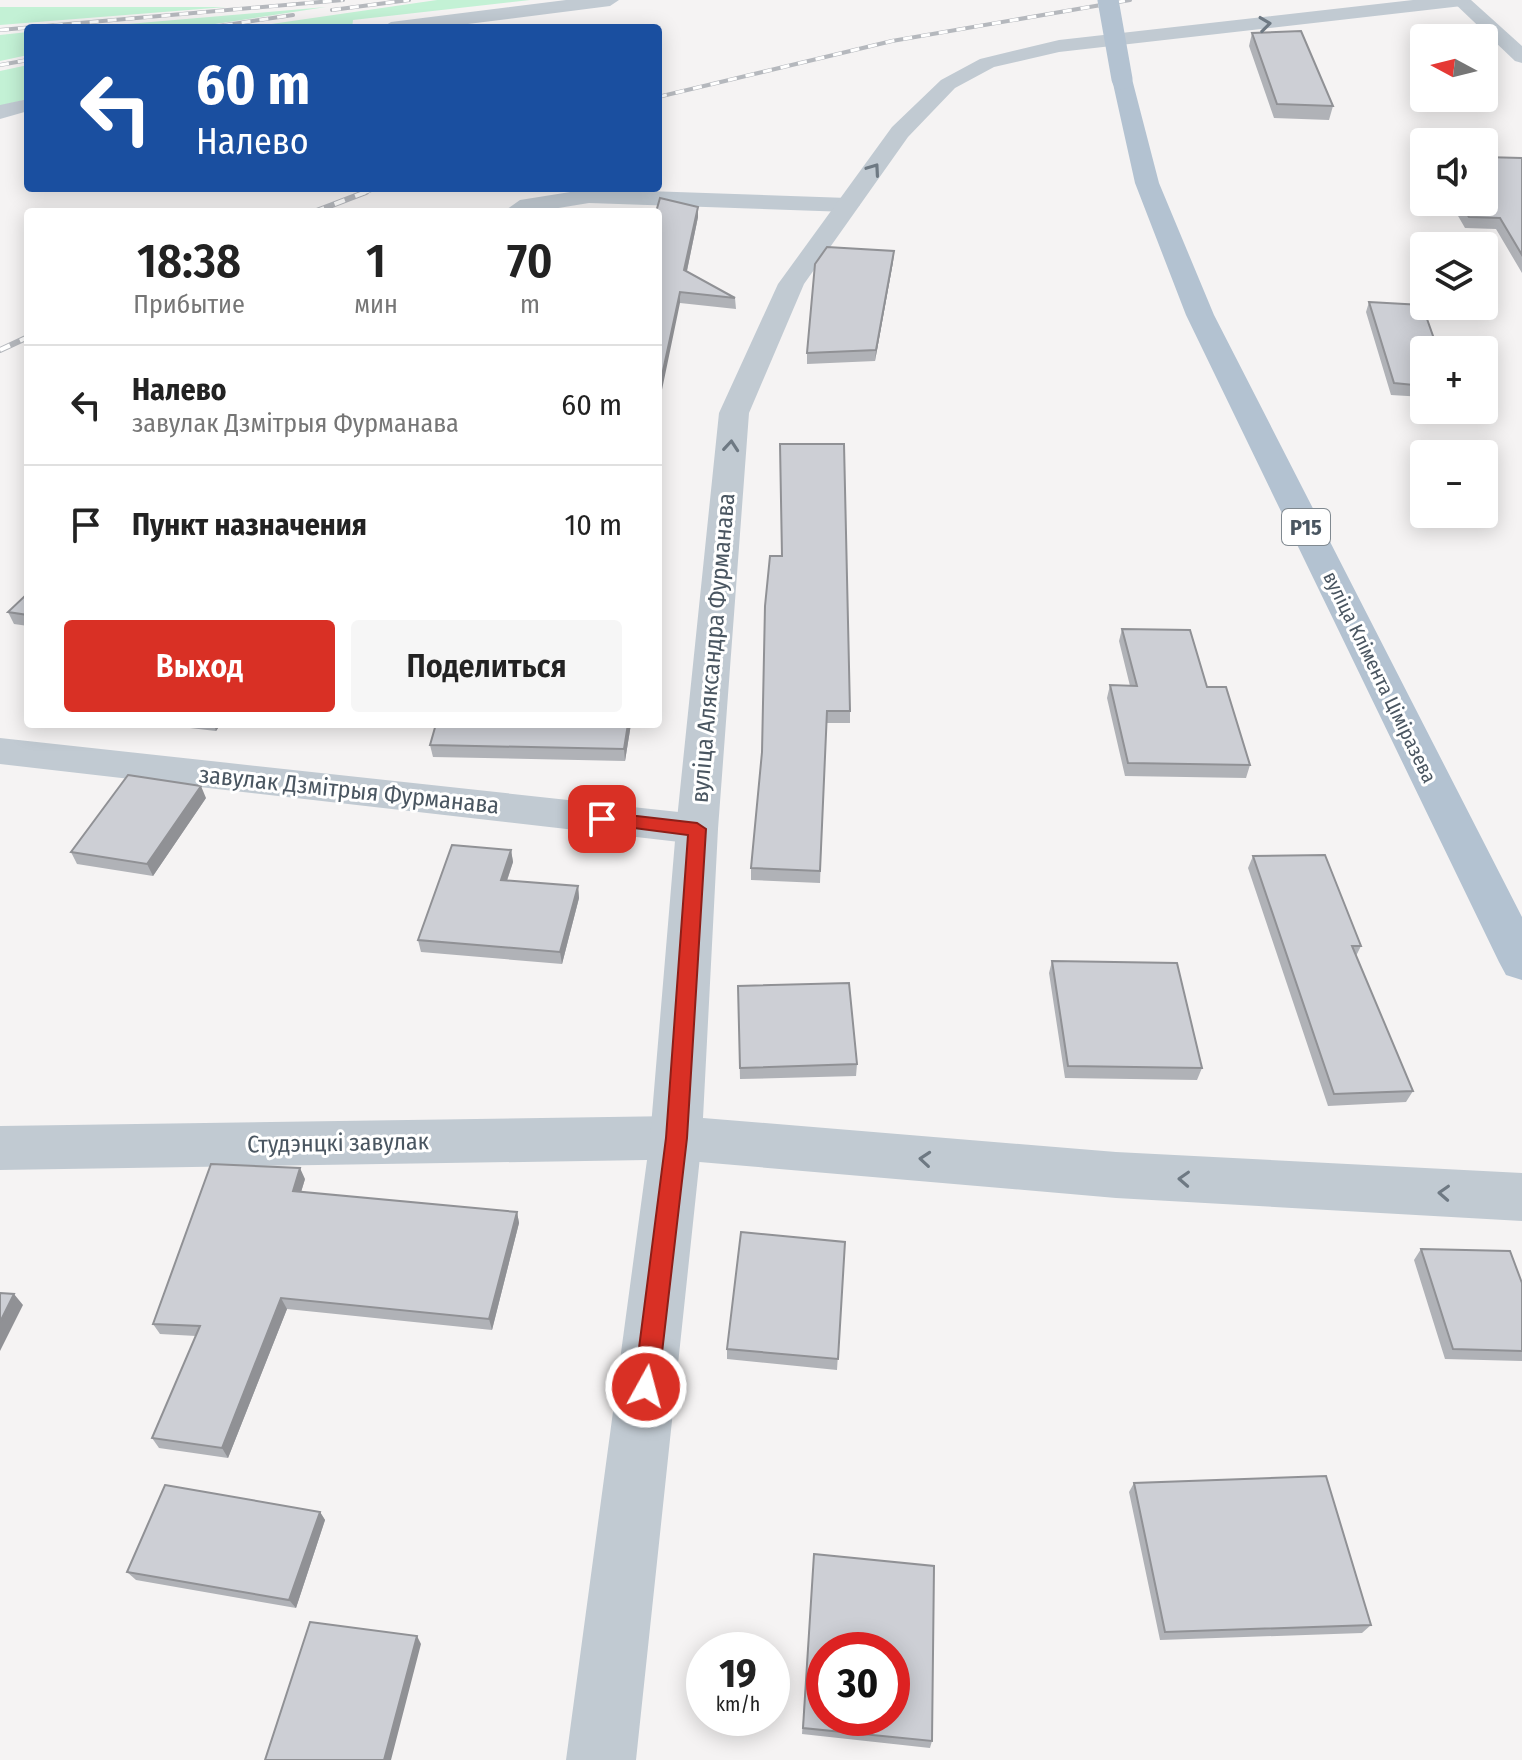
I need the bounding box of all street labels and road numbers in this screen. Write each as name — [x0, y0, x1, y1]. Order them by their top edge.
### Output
street label: вуліца Аляксандра Фурманава — [686, 492, 740, 804]
road number: Р15 — [1282, 509, 1330, 545]
street label: вуліца Клімента Ціміразева — [1318, 567, 1442, 787]
street label: завулак Дзмітрыя Фурманава — [198, 760, 500, 820]
street label: Студэнцкі завулак — [247, 1127, 430, 1159]

